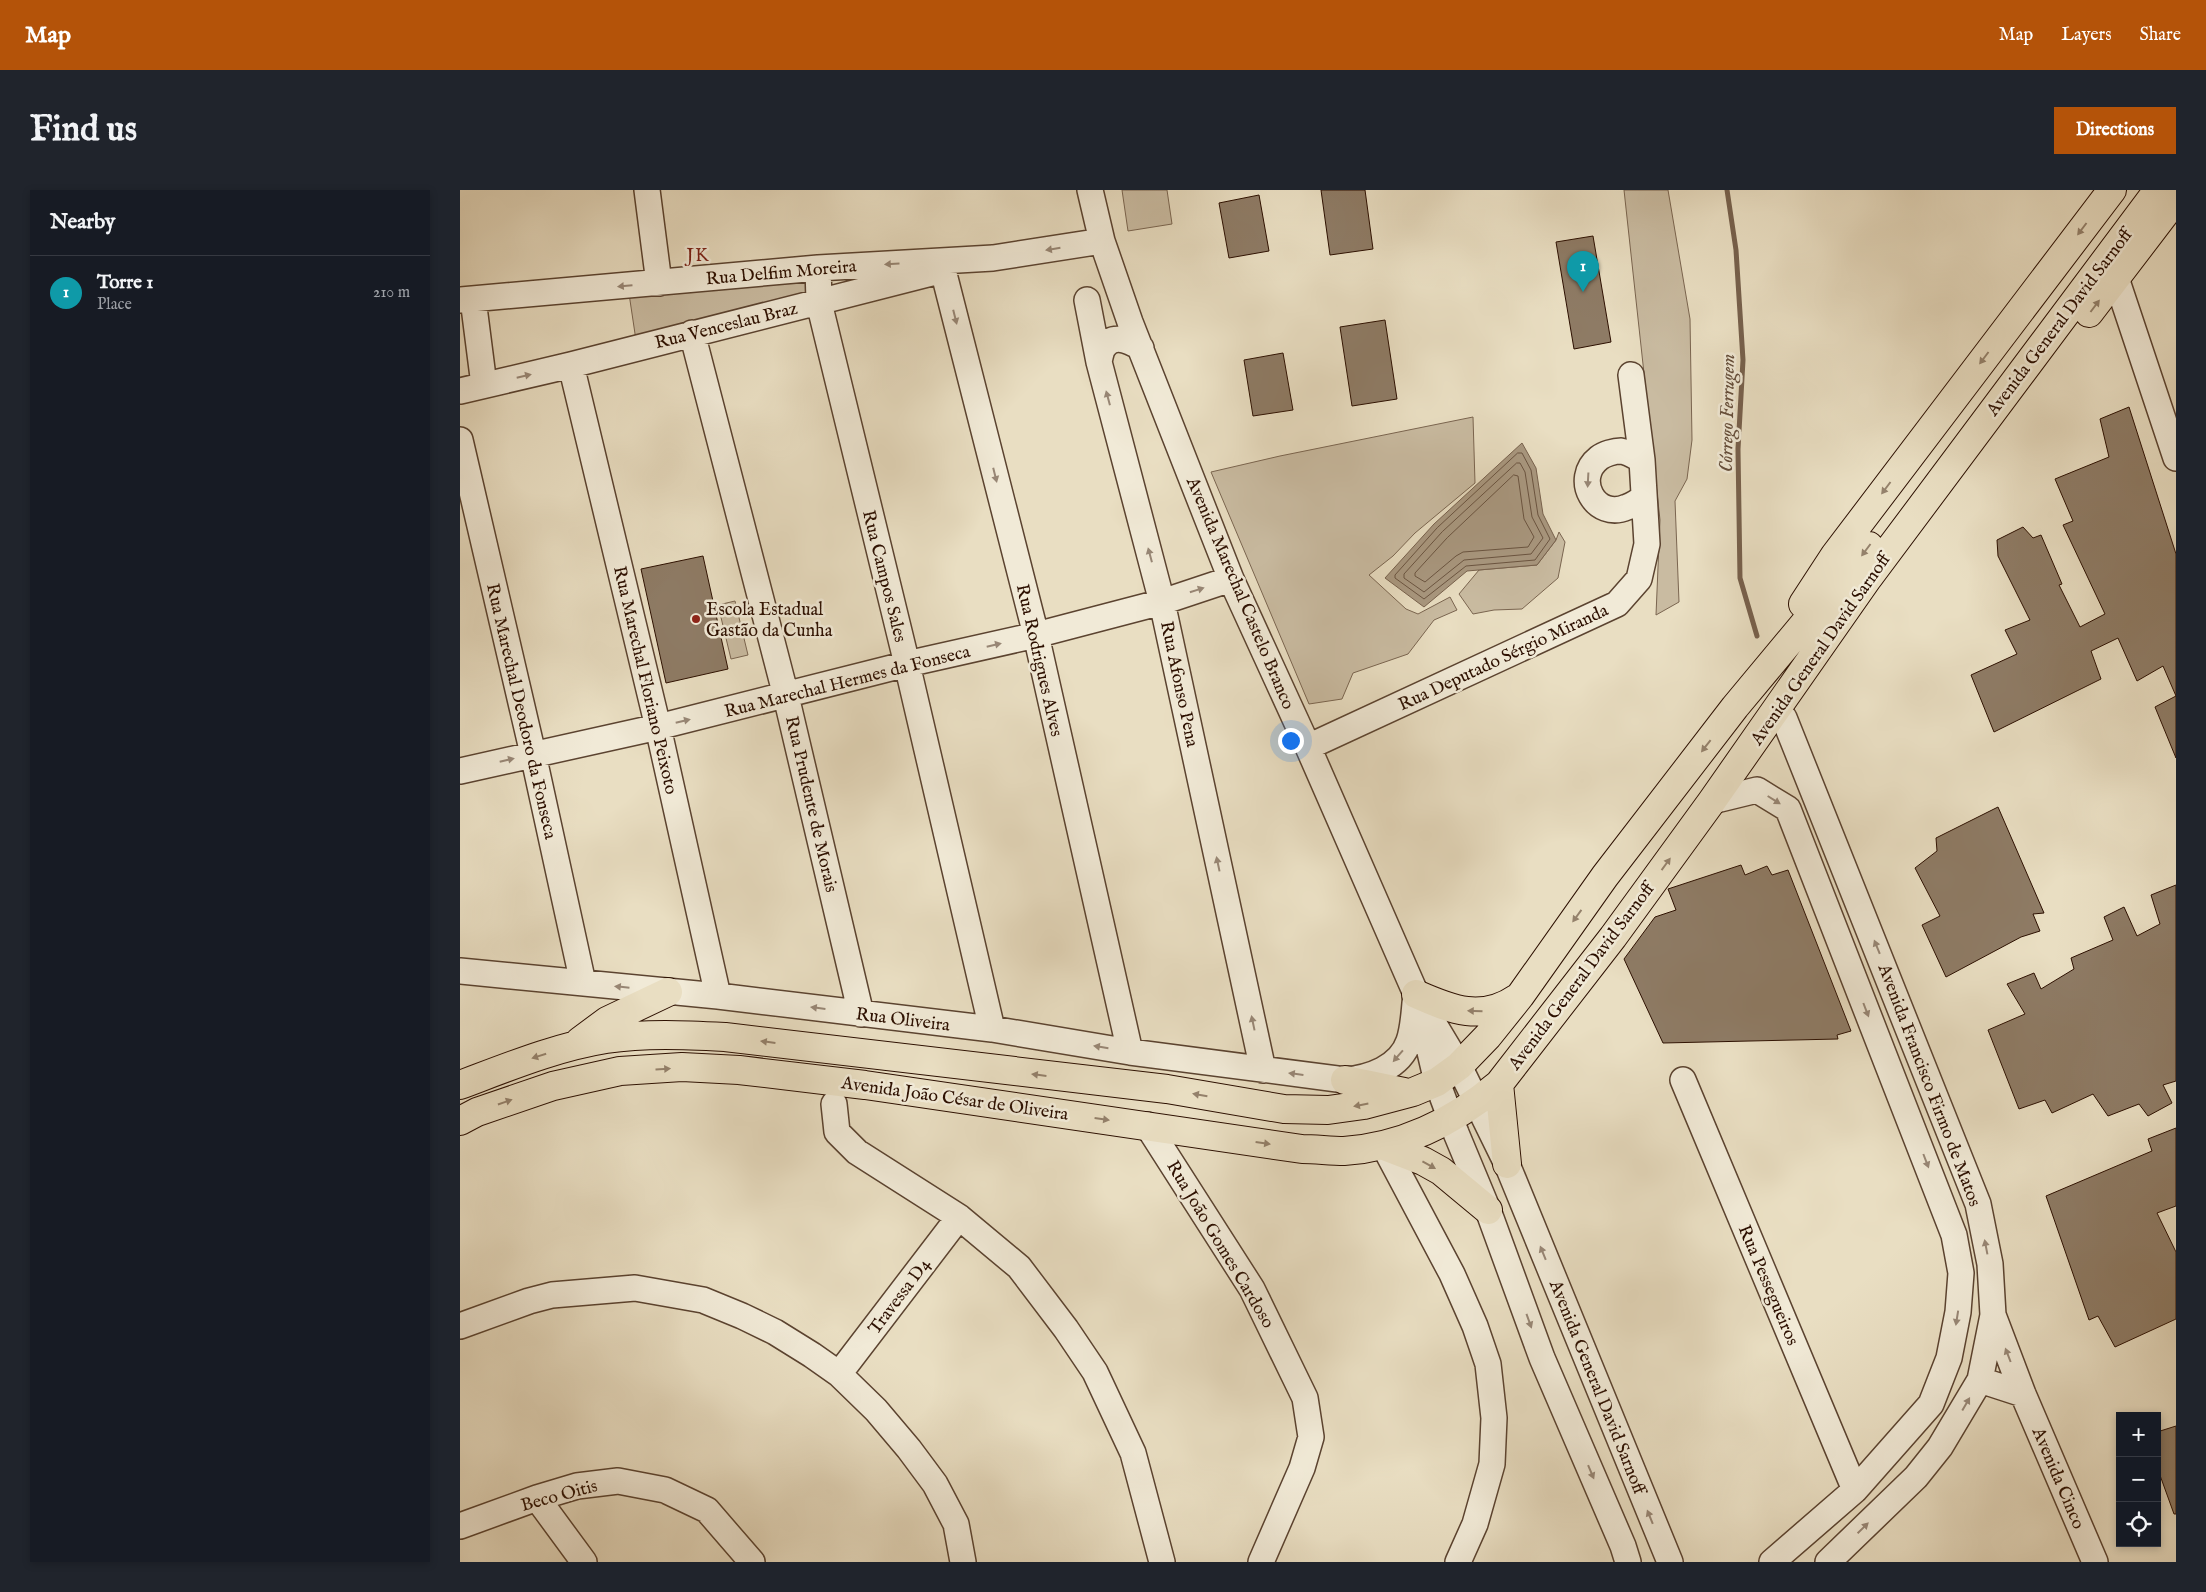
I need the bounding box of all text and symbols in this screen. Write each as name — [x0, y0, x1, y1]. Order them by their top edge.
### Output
text: Map — [25, 20, 71, 51]
text: Map — [1999, 24, 2033, 47]
text: Layers — [2061, 24, 2112, 47]
text: Share — [2140, 24, 2181, 47]
button: Directions — [2054, 107, 2176, 154]
text: Find us — [30, 108, 137, 153]
text: Nearby — [50, 209, 115, 236]
one-way arrow — [2077, 222, 2087, 236]
street label: Avenida General David Sarnoff — [1981, 223, 2140, 422]
district label: JK — [684, 244, 710, 268]
one-way arrow — [1045, 245, 1061, 253]
pin: 1 — [1567, 251, 1599, 292]
street label: Rua Delfim Moreira — [705, 255, 858, 292]
one-way arrow — [883, 261, 899, 269]
text: Torre 1 — [97, 271, 153, 295]
one-way arrow — [617, 282, 633, 290]
text: 1 — [63, 283, 69, 303]
text: 210 m — [373, 283, 410, 303]
text: Place — [97, 295, 132, 315]
street label: Rua Venceslau Braz — [653, 298, 800, 355]
one-way arrow — [2090, 299, 2101, 312]
one-way arrow — [952, 310, 960, 325]
one-way arrow — [1979, 351, 1989, 365]
water label: Córrego Ferrugem — [1715, 354, 1741, 472]
one-way arrow — [517, 372, 532, 380]
one-way arrow — [1104, 390, 1112, 405]
one-way arrow — [991, 467, 999, 482]
street label: Avenida Marechal Castelo Branco — [1180, 473, 1299, 714]
one-way arrow — [1584, 473, 1592, 489]
one-way arrow — [1881, 481, 1891, 495]
street label: Rua Campos Sales — [856, 508, 911, 645]
one-way arrow — [1861, 543, 1872, 556]
one-way arrow — [1145, 547, 1153, 562]
street label: Avenida General David Sarnoff — [1746, 548, 1898, 751]
street label: Rua Marechal Floriano Peixoto — [607, 564, 682, 797]
street label: Rua Marechal Deodoro da Fonseca — [480, 581, 561, 842]
street label: Rua Rodrigues Alves — [1010, 582, 1067, 739]
one-way arrow — [1189, 586, 1204, 593]
place label: Escola Estadual Gastão da Cunha — [706, 599, 833, 643]
street label: Rua Deputado Sérgio Miranda — [1395, 599, 1612, 717]
marker: Escola Estadual Gastão da Cunha — [690, 613, 702, 625]
street label: Rua Afonso Pena — [1154, 619, 1203, 750]
street label: Rua Marechal Hermes da Fonseca — [722, 641, 973, 724]
one-way arrow — [986, 641, 1001, 649]
street label: Rua Prudente de Morais — [779, 714, 842, 895]
one-way arrow — [676, 717, 691, 725]
your location — [1278, 728, 1304, 754]
one-way arrow — [1700, 739, 1711, 752]
one-way arrow — [500, 756, 515, 764]
one-way arrow — [1767, 795, 1781, 804]
one-way arrow — [1214, 855, 1222, 871]
one-way arrow — [1661, 857, 1671, 871]
street label: Avenida General David Sarnoff — [1503, 877, 1662, 1076]
one-way arrow — [1572, 909, 1582, 923]
one-way arrow — [1872, 940, 1880, 954]
street label: Avenida Francisco Firmo de Matos — [1871, 960, 1986, 1210]
one-way arrow — [614, 983, 630, 991]
street label: Rua Oliveira — [854, 1003, 951, 1038]
one-way arrow — [1863, 1003, 1871, 1017]
one-way arrow — [810, 1004, 826, 1012]
one-way arrow — [1467, 1007, 1483, 1015]
one-way arrow — [1249, 1015, 1257, 1030]
one-way arrow — [760, 1038, 776, 1046]
one-way arrow — [1092, 1043, 1108, 1051]
one-way arrow — [1393, 1050, 1404, 1063]
one-way arrow — [531, 1053, 546, 1061]
one-way arrow — [655, 1064, 671, 1072]
one-way arrow — [1288, 1070, 1304, 1078]
one-way arrow — [1031, 1071, 1047, 1079]
street label: Avenida João César de Oliveira — [839, 1072, 1070, 1127]
one-way arrow — [1192, 1090, 1208, 1098]
one-way arrow — [498, 1098, 513, 1106]
one-way arrow — [1354, 1101, 1369, 1109]
one-way arrow — [1094, 1115, 1110, 1123]
one-way arrow — [1255, 1140, 1271, 1148]
one-way arrow — [1922, 1154, 1930, 1168]
street label: Rua João Gomes Cardoso — [1161, 1157, 1279, 1333]
one-way arrow — [1422, 1160, 1435, 1169]
street label: Rua Pessegueiros — [1732, 1222, 1803, 1349]
one-way arrow — [1982, 1239, 1990, 1255]
one-way arrow — [1539, 1245, 1547, 1260]
street label: Travessa D4 — [864, 1254, 936, 1340]
street label: Avenida General David Sarnoff — [1543, 1276, 1651, 1500]
one-way arrow — [1952, 1310, 1960, 1326]
one-way arrow — [1526, 1314, 1533, 1329]
one-way arrow — [2004, 1347, 2011, 1362]
one-way arrow — [1962, 1398, 1971, 1411]
map controls — [2116, 1412, 2161, 1547]
button: + — [2116, 1412, 2161, 1457]
street label: Avenida Cinco — [2026, 1423, 2089, 1533]
button: − — [2116, 1457, 2161, 1502]
one-way arrow — [1588, 1465, 1596, 1479]
street label: Beco Oitis — [518, 1475, 600, 1518]
button: locate — [2116, 1502, 2161, 1547]
one-way arrow — [1646, 1510, 1654, 1525]
one-way arrow — [1856, 1522, 1868, 1534]

